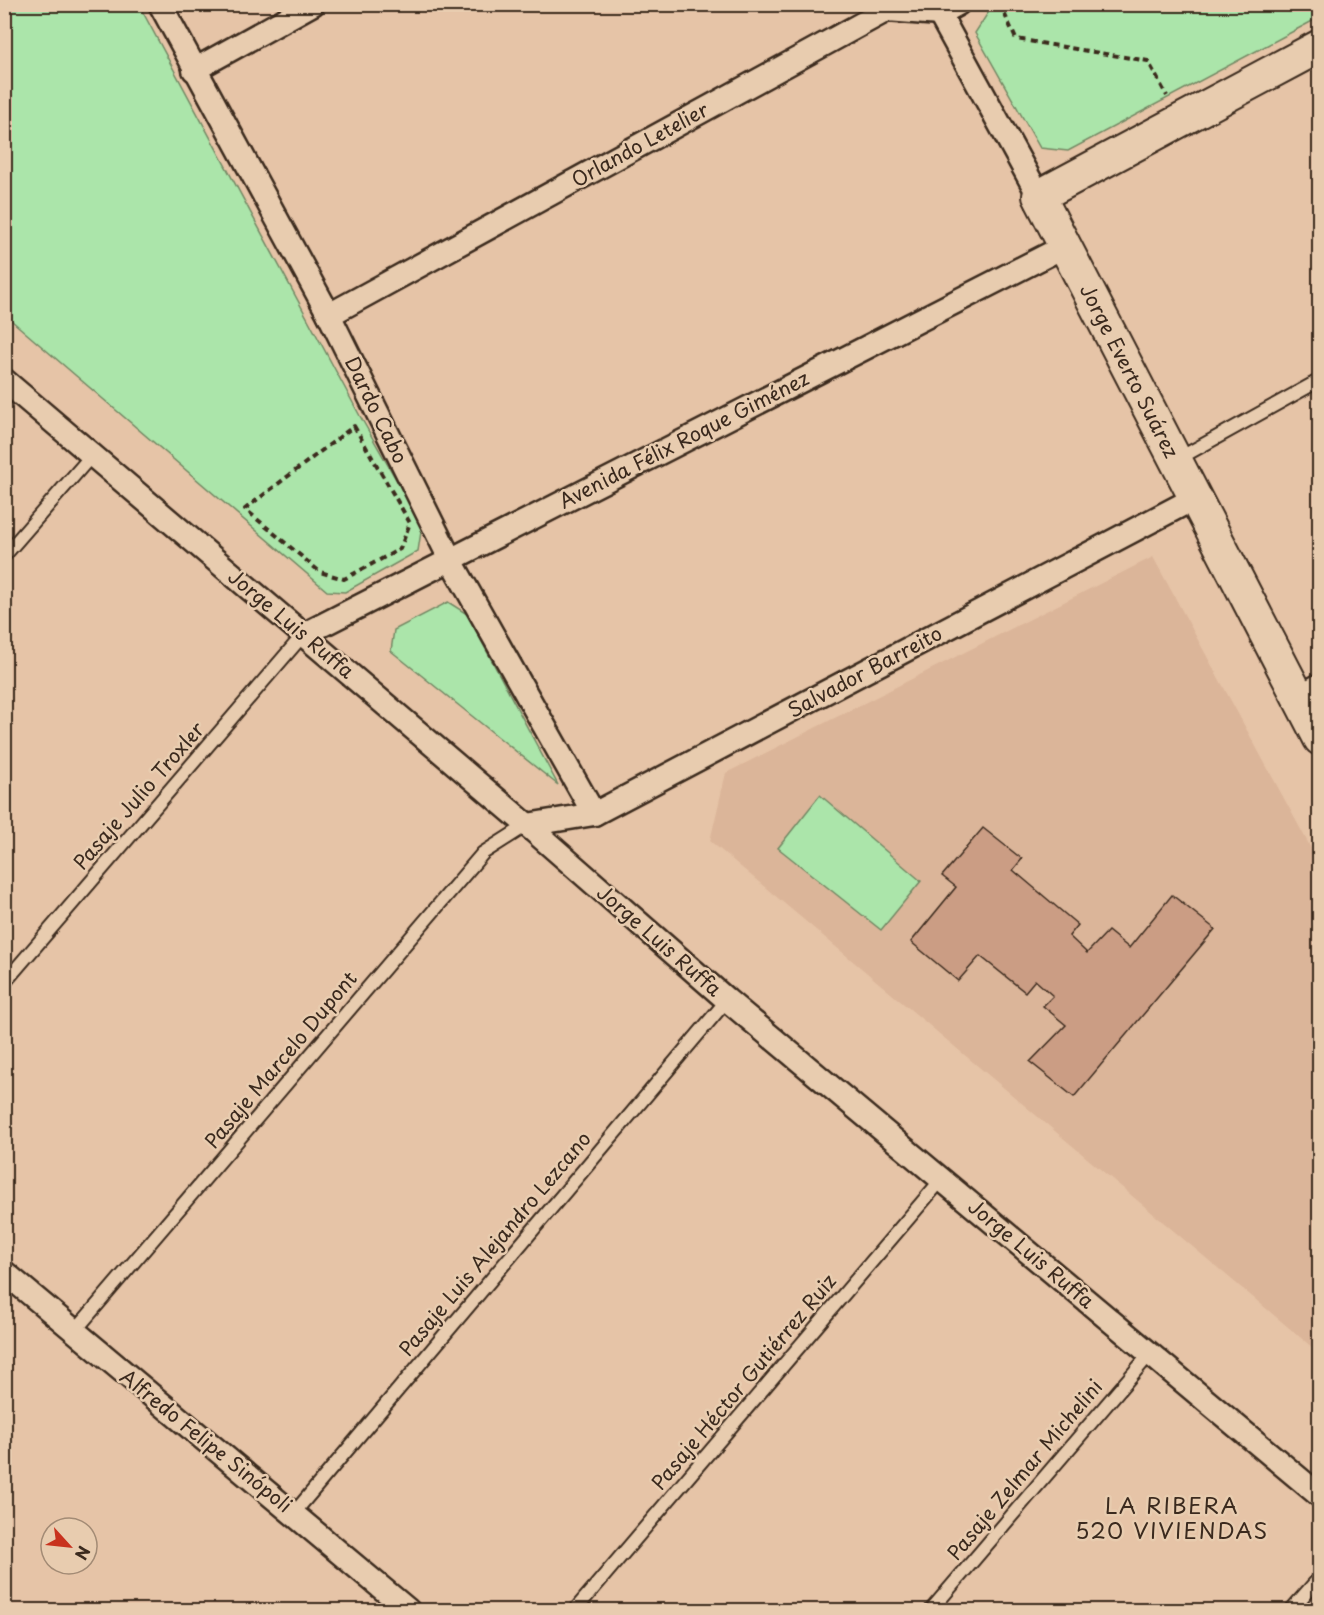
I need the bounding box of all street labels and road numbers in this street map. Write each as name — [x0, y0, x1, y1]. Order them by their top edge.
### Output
street label: Orlando Letelier — [566, 94, 714, 194]
street label: Jorge Everto Suárez — [1073, 278, 1187, 463]
street label: Dardo Cabo — [338, 351, 416, 468]
street label: Avenida Félix Roque Giménez — [553, 363, 814, 515]
street label: Jorge Luis Ruffa — [222, 561, 362, 685]
street label: Salvador Barreito — [782, 618, 947, 724]
street label: Pasaje Julio Troxler — [66, 714, 211, 876]
street label: Jorge Luis Ruffa — [591, 877, 729, 1003]
street label: Pasaje Marcelo Dupont — [197, 964, 364, 1155]
street label: Pasaje Luis Alejandro Lezcano — [391, 1124, 597, 1362]
street label: Jorge Luis Ruffa — [962, 1191, 1102, 1315]
street label: Pasaje Héctor Gutiérrez Ruiz — [644, 1267, 843, 1496]
street label: Alfredo Felipe Sinópoli — [114, 1361, 299, 1519]
street label: Pasaje Zelmar Michelini — [939, 1372, 1109, 1566]

